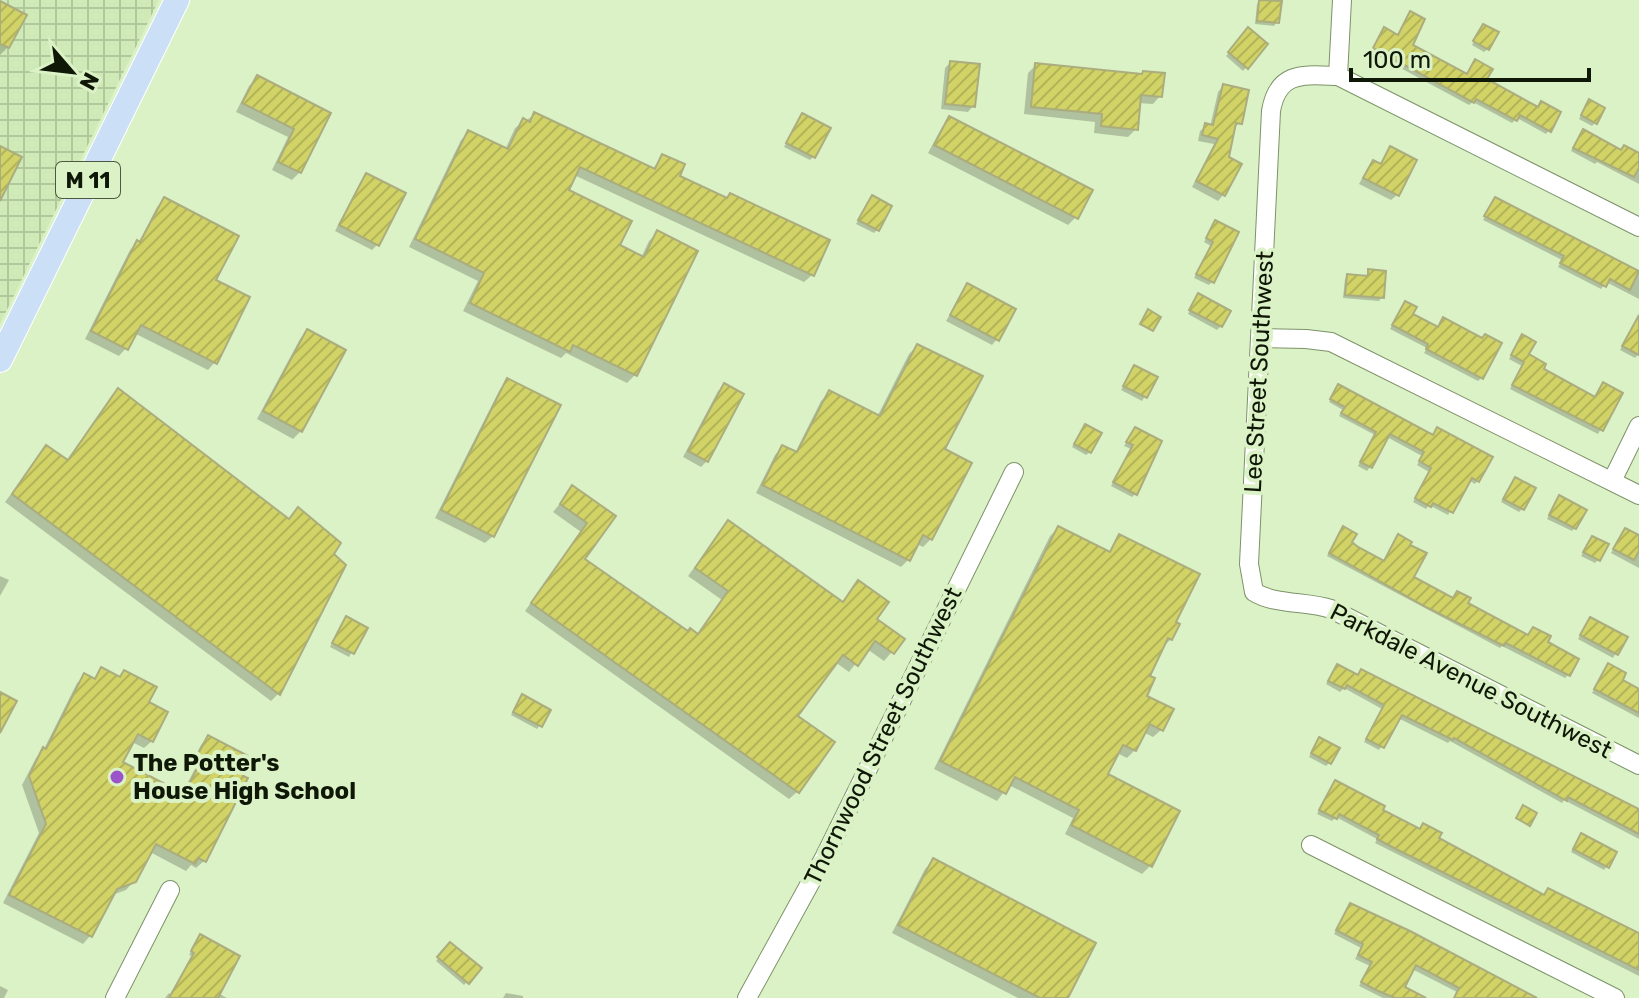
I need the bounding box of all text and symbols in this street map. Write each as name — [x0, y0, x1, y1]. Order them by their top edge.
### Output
north arrow — [32, 32, 112, 112]
scale bar — [1351, 32, 1589, 82]
text: 100 m — [1363, 46, 1431, 74]
text: N — [74, 68, 105, 94]
road number: M 11 — [56, 162, 120, 198]
street label: Lee Street Southwest — [1239, 250, 1279, 494]
street label: Thornwood Street Southwest — [798, 582, 968, 890]
street label: Parkdale Avenue Southwest — [1326, 598, 1616, 764]
place label: The Potter's House High School — [133, 749, 356, 805]
marker: The Potter's House High School — [108, 768, 126, 786]

